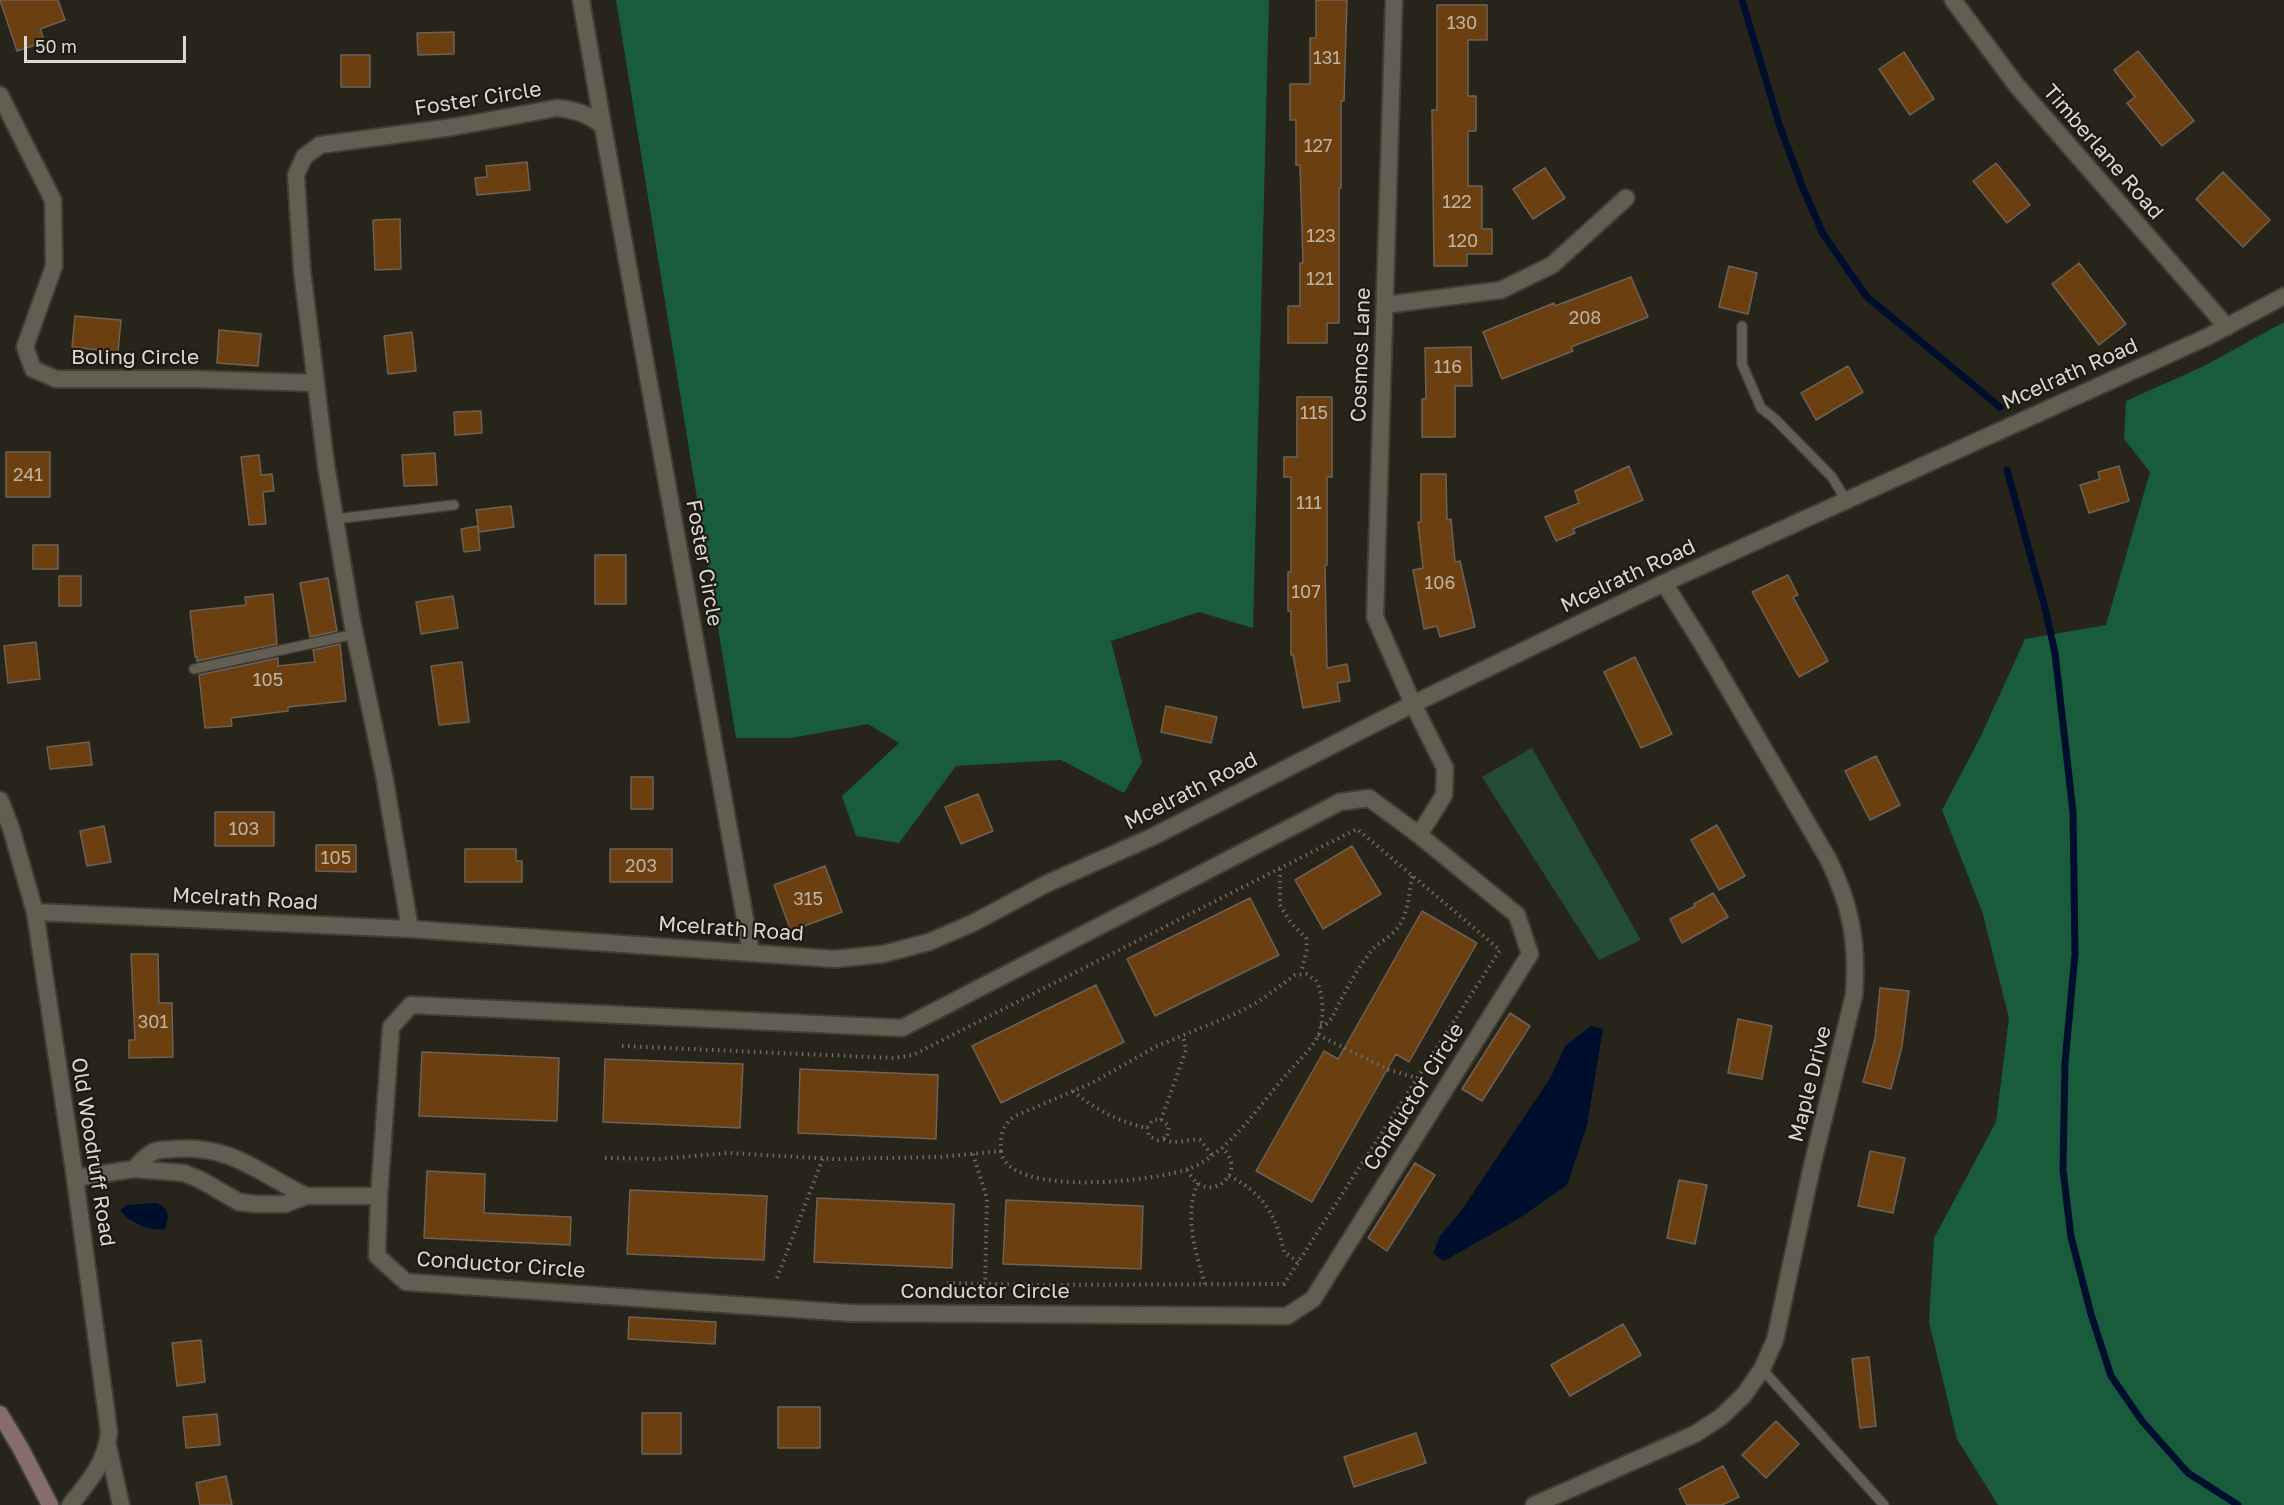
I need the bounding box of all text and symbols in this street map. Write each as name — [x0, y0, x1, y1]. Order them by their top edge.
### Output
house number: 130 — [1447, 12, 1477, 34]
scale bar — [27, 24, 189, 62]
text: 50 m — [35, 35, 77, 57]
house number: 131 — [1313, 47, 1341, 69]
street label: Foster Circle — [413, 77, 543, 121]
street label: Timberlane Road — [2037, 79, 2169, 225]
house number: 127 — [1304, 135, 1332, 157]
house number: 122 — [1442, 191, 1472, 213]
house number: 123 — [1306, 225, 1336, 247]
house number: 120 — [1448, 230, 1478, 252]
house number: 121 — [1306, 268, 1334, 290]
street label: Cosmos Lane — [1346, 287, 1376, 423]
house number: 208 — [1569, 307, 1601, 329]
street label: Mcelrath Road — [1998, 333, 2142, 415]
street label: Boling Circle — [71, 344, 199, 370]
house number: 116 — [1434, 356, 1462, 378]
house number: 115 — [1300, 402, 1328, 424]
house number: 241 — [13, 464, 43, 486]
house number: 111 — [1296, 492, 1322, 514]
street label: Foster Circle — [680, 498, 728, 628]
street label: Mcelrath Road — [1556, 534, 1700, 618]
house number: 106 — [1425, 572, 1455, 594]
house number: 107 — [1291, 581, 1321, 603]
house number: 105 — [253, 669, 283, 691]
street label: Mcelrath Road — [1120, 747, 1262, 835]
house number: 103 — [229, 818, 259, 840]
house number: 105 — [321, 847, 351, 869]
house number: 203 — [625, 855, 657, 877]
street label: Mcelrath Road — [171, 883, 319, 915]
house number: 315 — [793, 888, 823, 910]
street label: Mcelrath Road — [657, 911, 805, 947]
house number: 301 — [138, 1011, 168, 1033]
street label: Conductor Circle — [1358, 1019, 1470, 1175]
street label: Maple Drive — [1783, 1023, 1837, 1145]
street label: Old Woodruff Road — [66, 1056, 120, 1248]
street label: Conductor Circle — [416, 1247, 586, 1283]
street label: Conductor Circle — [900, 1278, 1070, 1304]

